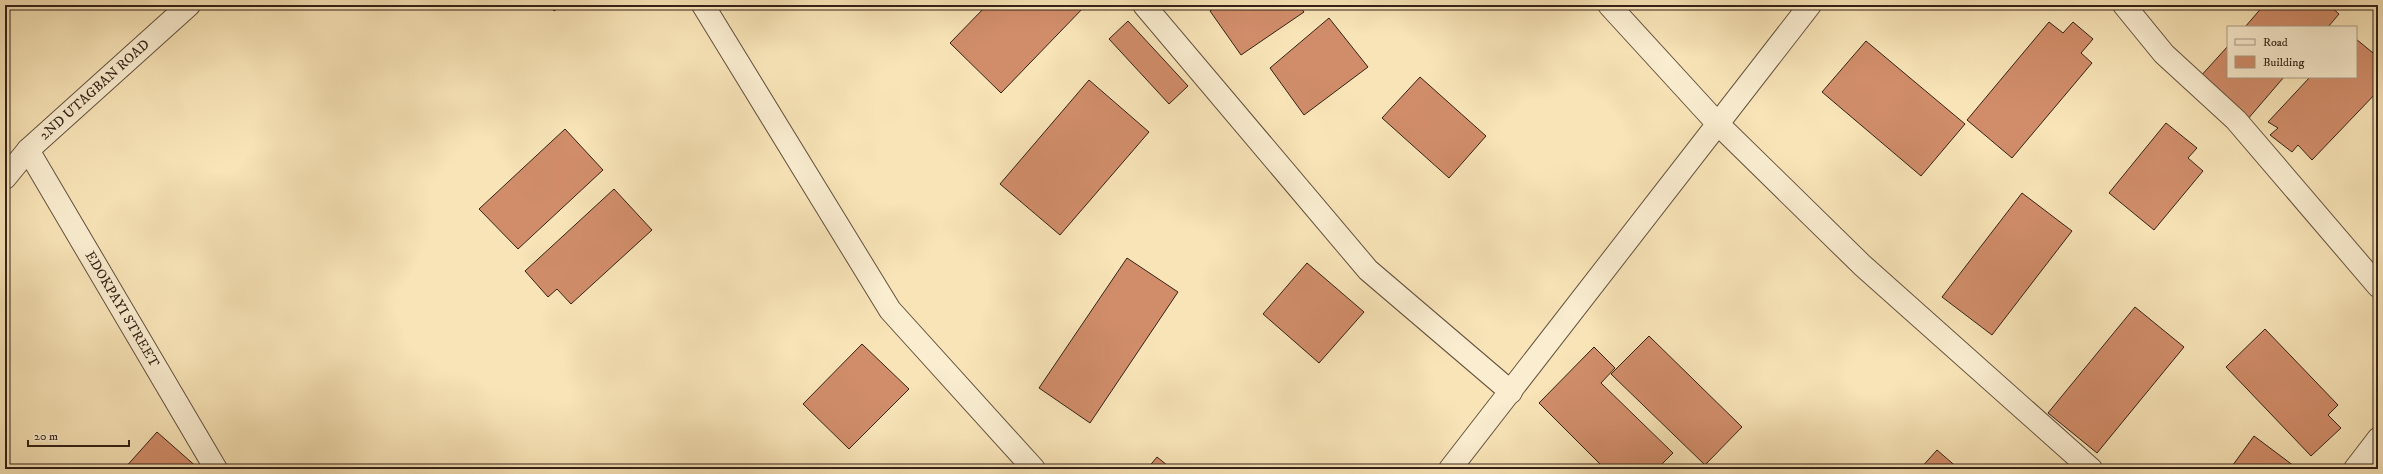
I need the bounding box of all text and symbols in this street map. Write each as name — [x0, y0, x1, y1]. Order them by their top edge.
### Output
legend — [2227, 26, 2357, 78]
text: Road — [2263, 35, 2288, 50]
street label: 2ND UTAGBAN ROAD — [36, 36, 154, 144]
text: Building — [2263, 55, 2304, 70]
street label: EDOKPAYI STREET — [81, 248, 163, 371]
scale bar — [28, 422, 129, 448]
text: 20 m — [34, 429, 58, 444]

